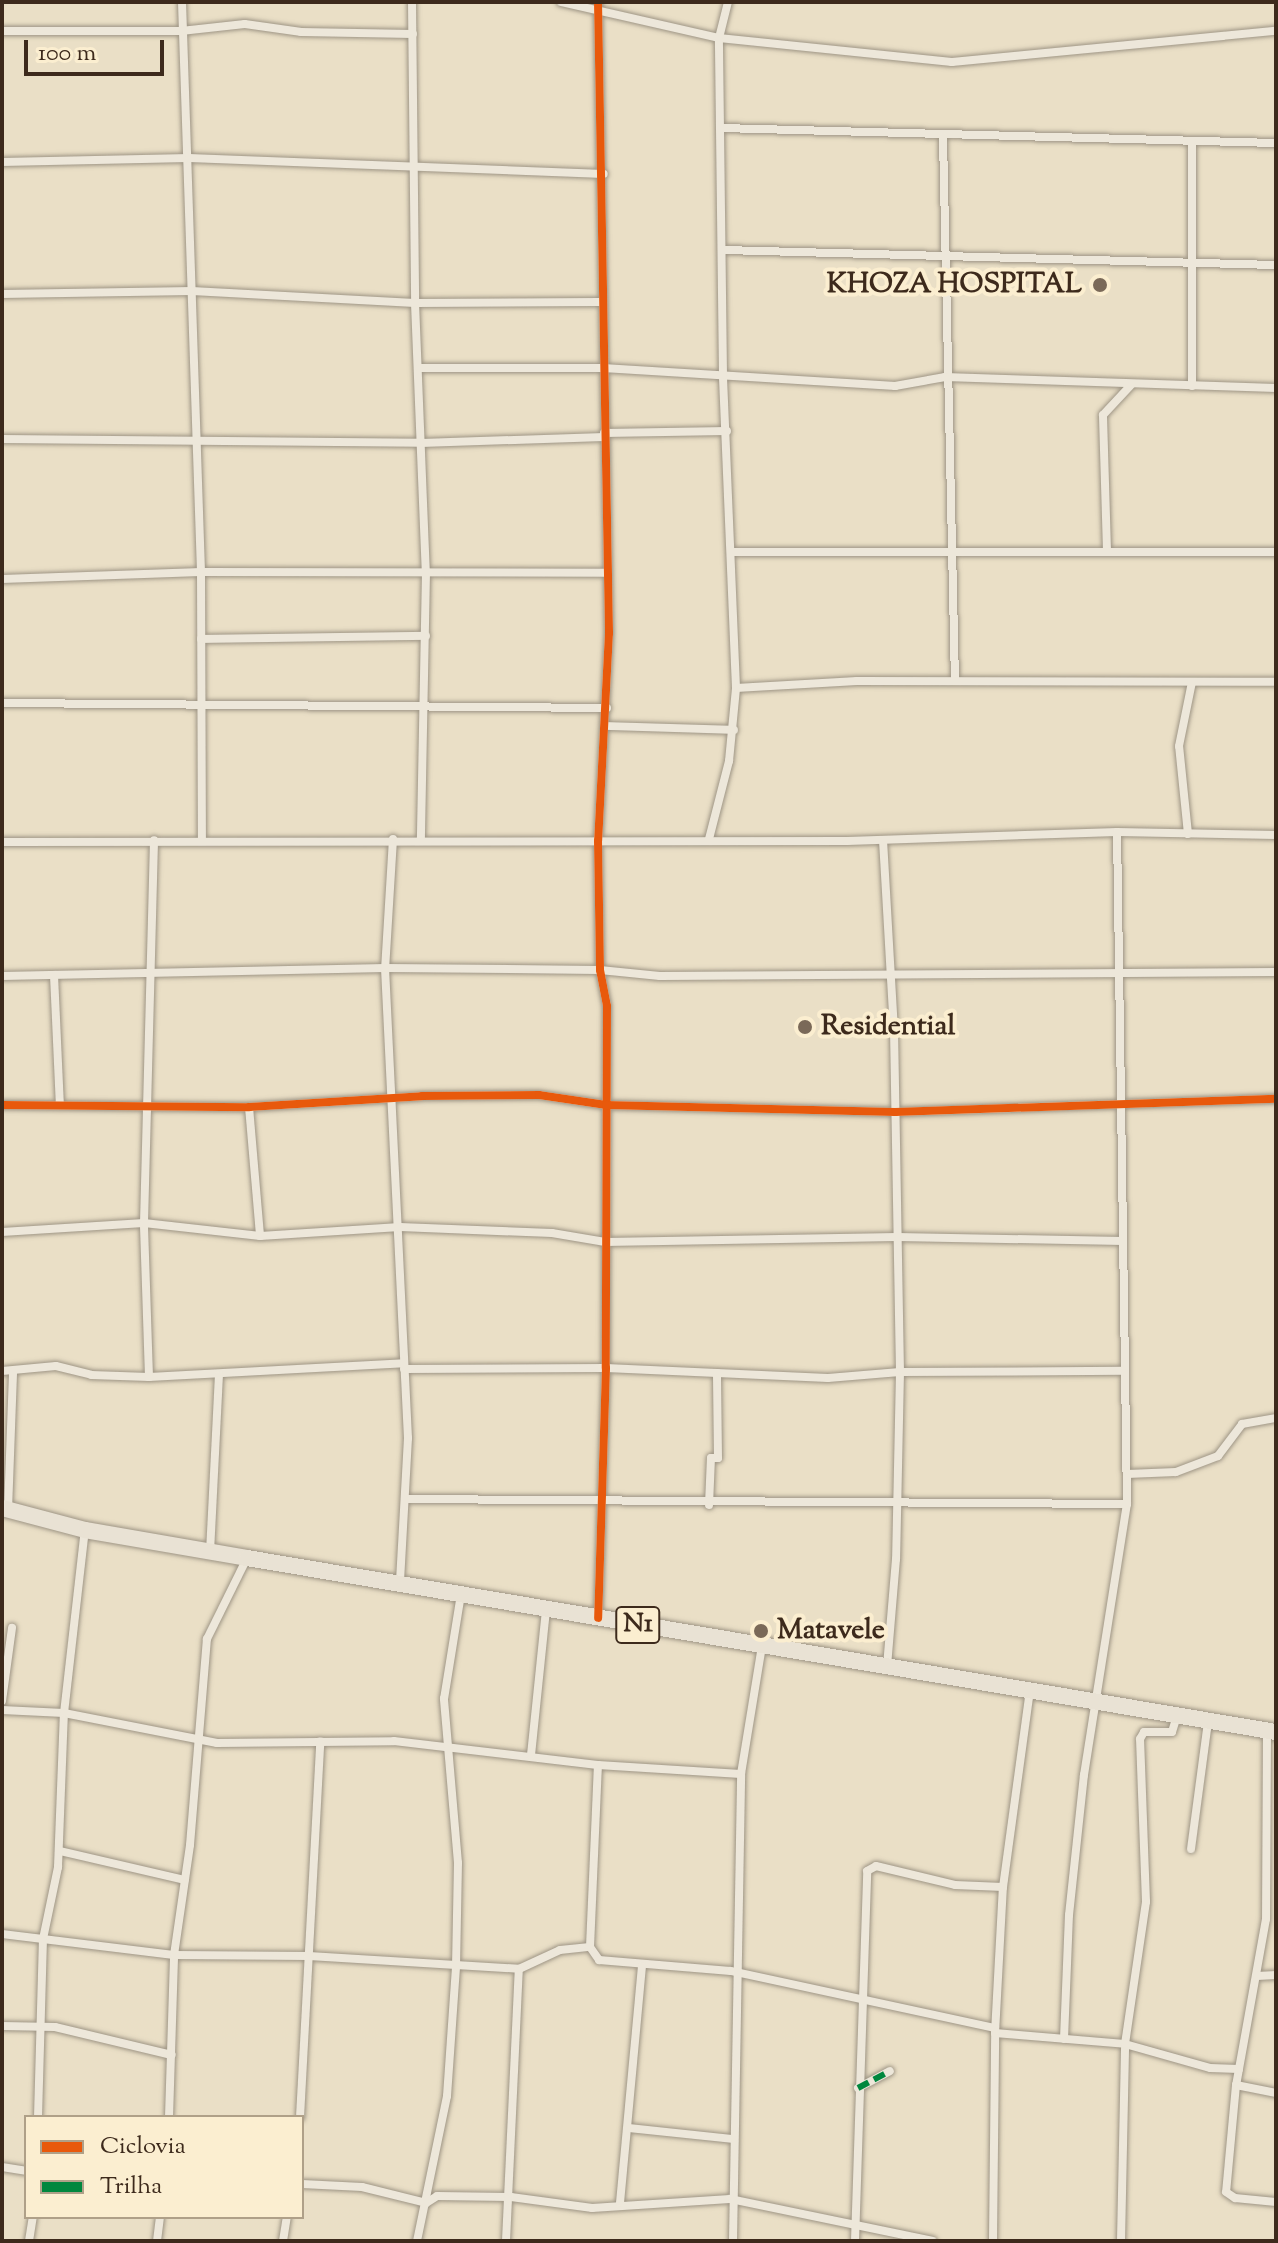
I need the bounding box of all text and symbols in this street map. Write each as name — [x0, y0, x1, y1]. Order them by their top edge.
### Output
scale bar — [28, 24, 168, 74]
text: 100 m — [38, 37, 96, 71]
place label: KHOZA HOSPITAL — [827, 268, 1082, 302]
marker: KHOZA HOSPITAL — [1089, 274, 1111, 296]
place label: Residential — [821, 1010, 955, 1044]
marker: Residential — [796, 1018, 814, 1036]
road number: N1 — [614, 1603, 662, 1647]
place label: Matavele — [777, 1614, 885, 1648]
marker: Matavele — [752, 1622, 770, 1640]
legend — [24, 2115, 304, 2219]
text: Ciclovia — [100, 2130, 186, 2164]
text: Trilha — [100, 2170, 162, 2204]

